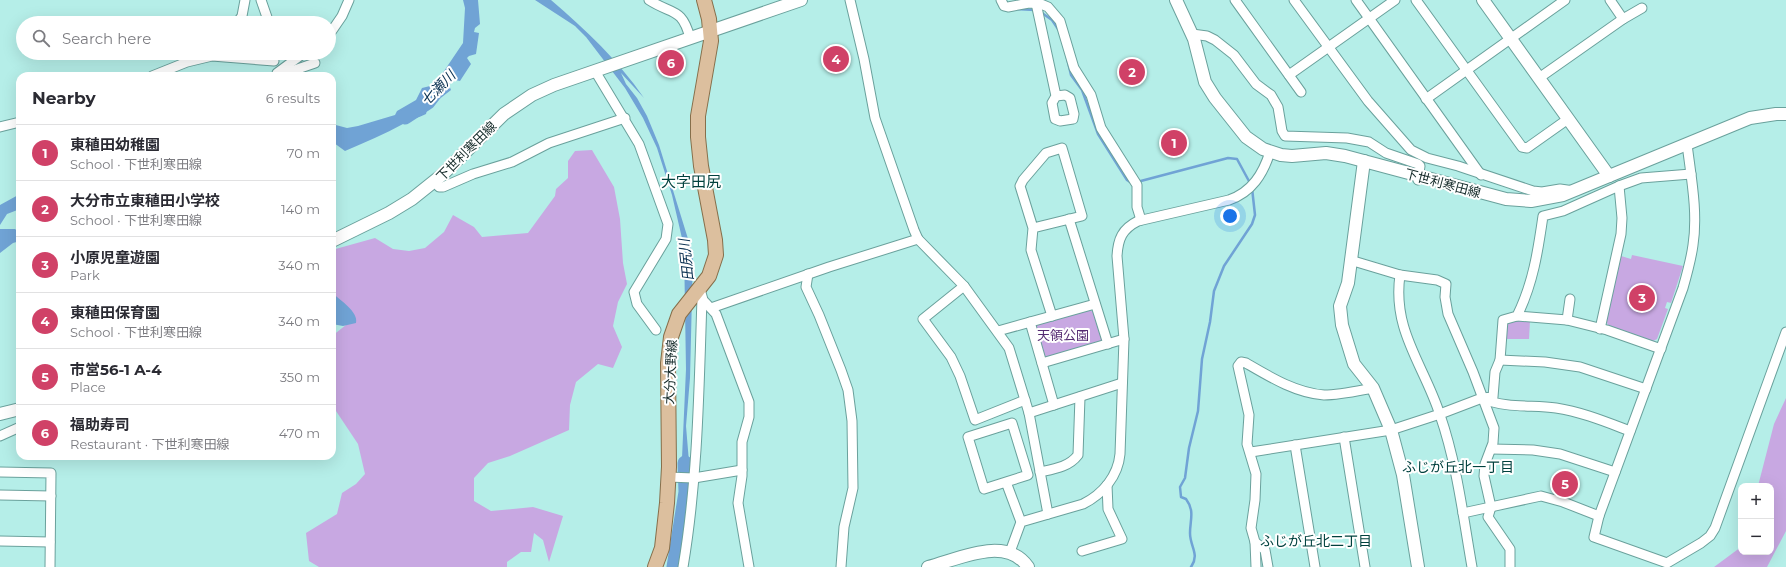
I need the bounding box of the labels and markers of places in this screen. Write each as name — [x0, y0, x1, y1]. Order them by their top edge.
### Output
pin: 4 — [823, 44, 849, 74]
pin: 6 — [658, 48, 684, 78]
pin: 2 — [1119, 57, 1145, 87]
pin: 1 — [1161, 128, 1187, 158]
pin: 3 — [1629, 283, 1655, 313]
pin: 5 — [1552, 469, 1578, 499]

